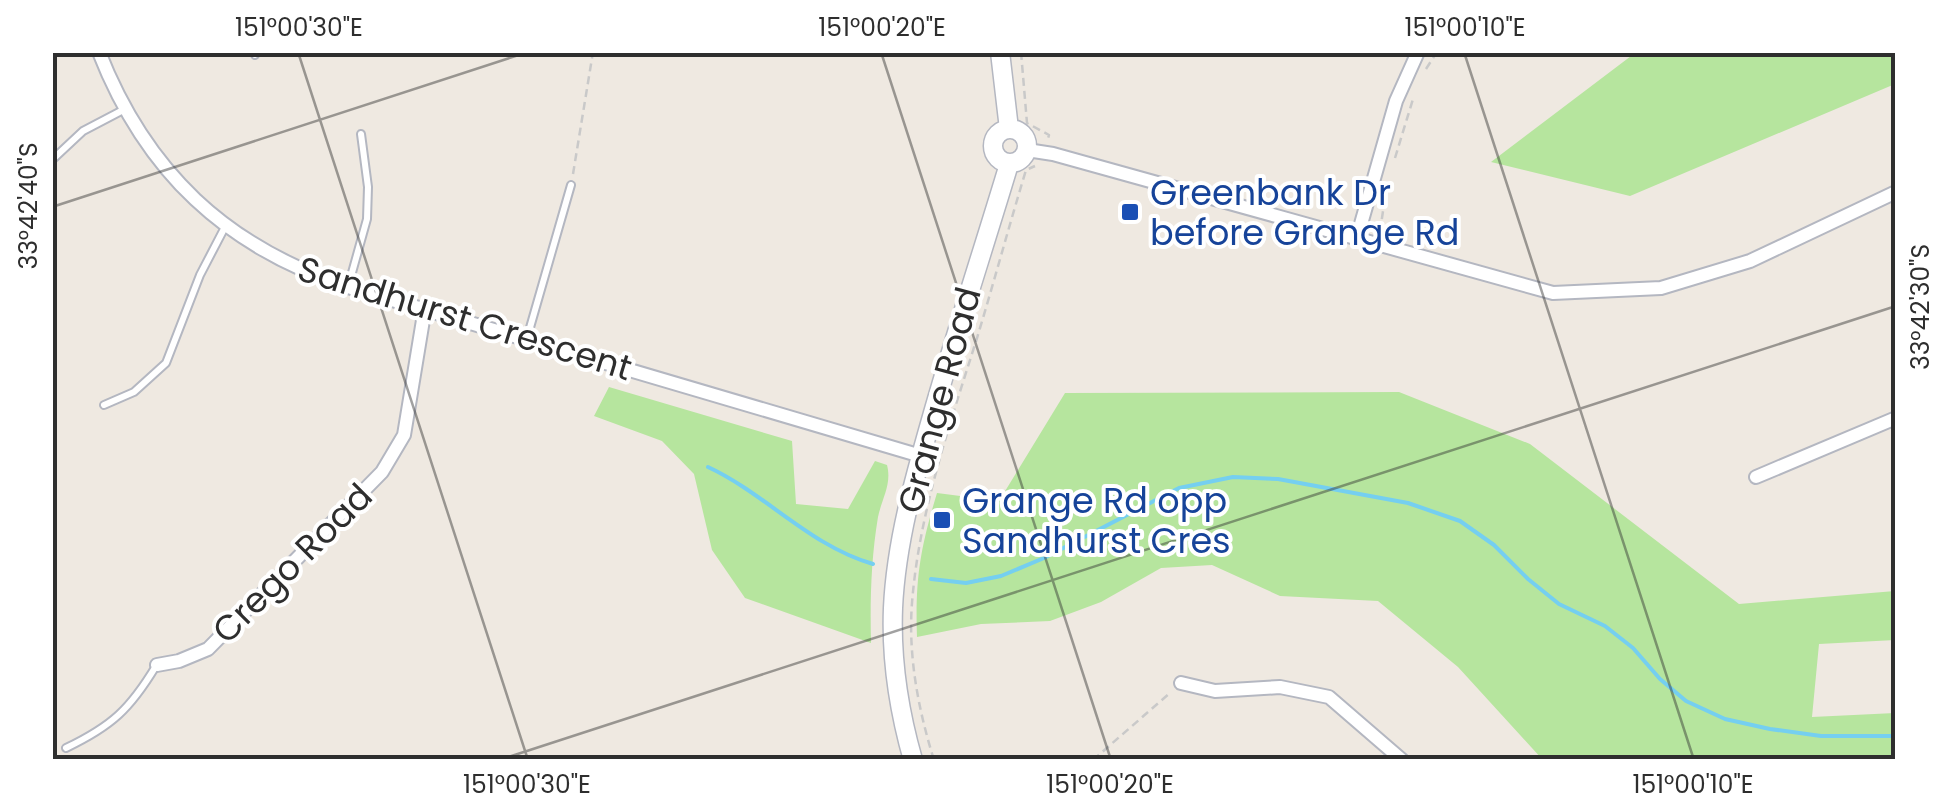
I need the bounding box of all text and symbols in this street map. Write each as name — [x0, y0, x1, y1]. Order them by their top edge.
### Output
text: 151°00'30"E — [235, 10, 363, 45]
text: 151°00'20"E — [818, 10, 946, 45]
text: 151°00'10"E — [1404, 10, 1526, 45]
text: 33°42'40"S — [11, 142, 46, 270]
place label: Greenbank Dr before Grange Rd — [1150, 168, 1459, 257]
marker: Greenbank Dr before Grange Rd — [1119, 201, 1141, 223]
street label: Sandhurst Crescent — [292, 244, 638, 392]
text: 33°42'30"S — [1903, 244, 1938, 370]
street label: Grange Road — [885, 282, 993, 518]
street label: Crego Road — [201, 472, 383, 654]
place label: Grange Rd opp Sandhurst Cres — [962, 476, 1231, 565]
marker: Grange Rd opp Sandhurst Cres — [931, 509, 953, 531]
text: 151°00'30"E — [463, 767, 591, 802]
text: 151°00'20"E — [1046, 767, 1174, 802]
text: 151°00'10"E — [1632, 767, 1754, 802]

